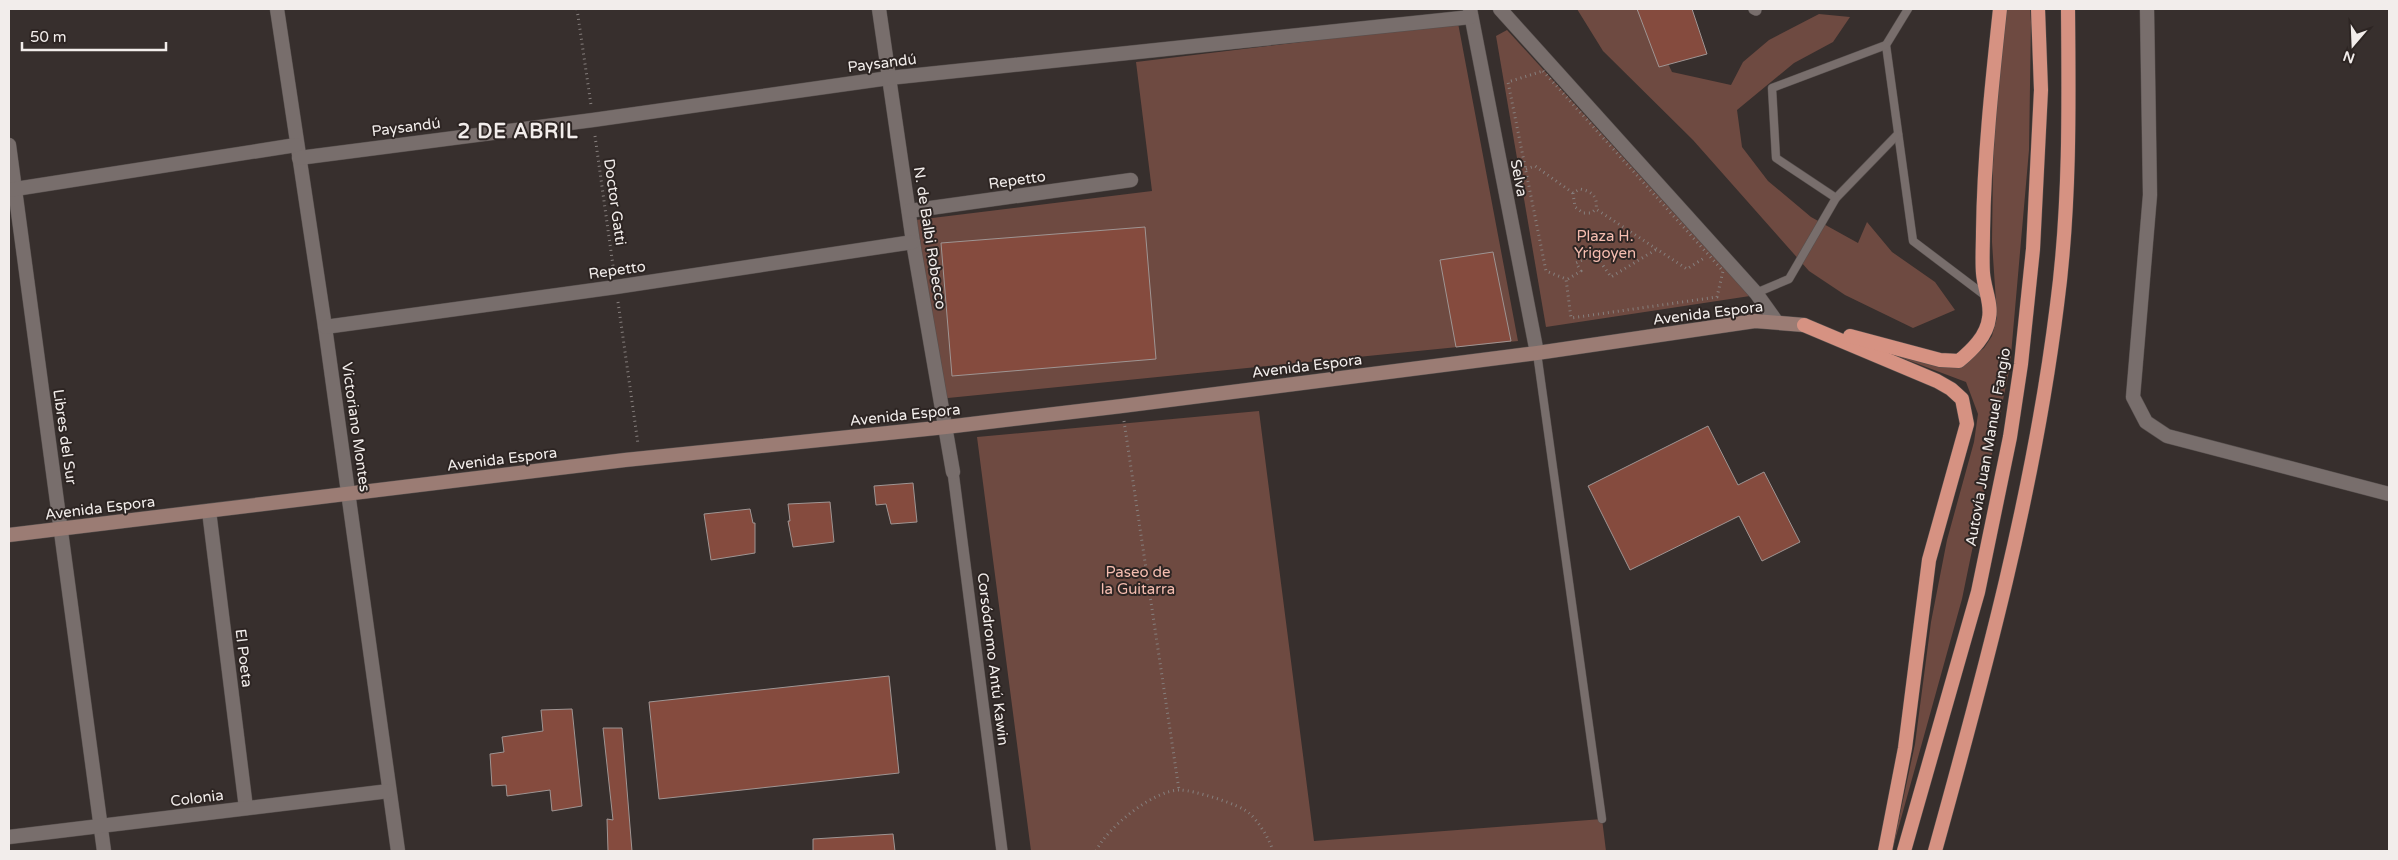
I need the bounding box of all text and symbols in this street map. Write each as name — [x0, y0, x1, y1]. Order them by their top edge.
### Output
scale bar — [22, 20, 166, 52]
north arrow — [2328, 20, 2378, 70]
text: 50 m — [30, 28, 67, 46]
text: N — [2341, 47, 2357, 67]
street label: Paysandú — [846, 50, 918, 76]
street label: Paysandú — [370, 114, 442, 140]
district label: 2 DE ABRIL — [458, 120, 578, 144]
street label: Doctor Gatti — [600, 158, 630, 246]
street label: Selva — [1507, 158, 1531, 198]
street label: N. de Balbi Robecco — [910, 165, 950, 311]
street label: Repetto — [987, 167, 1047, 193]
park label: Plaza H. Yrigoyen — [1574, 227, 1636, 262]
street label: Repetto — [587, 257, 647, 283]
street label: Avenida Espora — [1652, 297, 1764, 329]
street label: Autovía Juan Manuel Fangio — [1962, 346, 2014, 548]
street label: Avenida Espora — [1251, 350, 1363, 382]
street label: Victoriano Montes — [338, 361, 374, 493]
street label: Libres del Sur — [49, 388, 81, 486]
street label: Avenida Espora — [849, 400, 961, 430]
street label: Avenida Espora — [446, 443, 558, 475]
street label: Avenida Espora — [44, 492, 156, 524]
park label: Paseo de la Guitarra — [1101, 563, 1175, 598]
street label: Corsódromo Antú Kawin — [973, 571, 1013, 747]
street label: El Poeta — [231, 628, 257, 688]
street label: Colonia — [169, 786, 225, 810]

